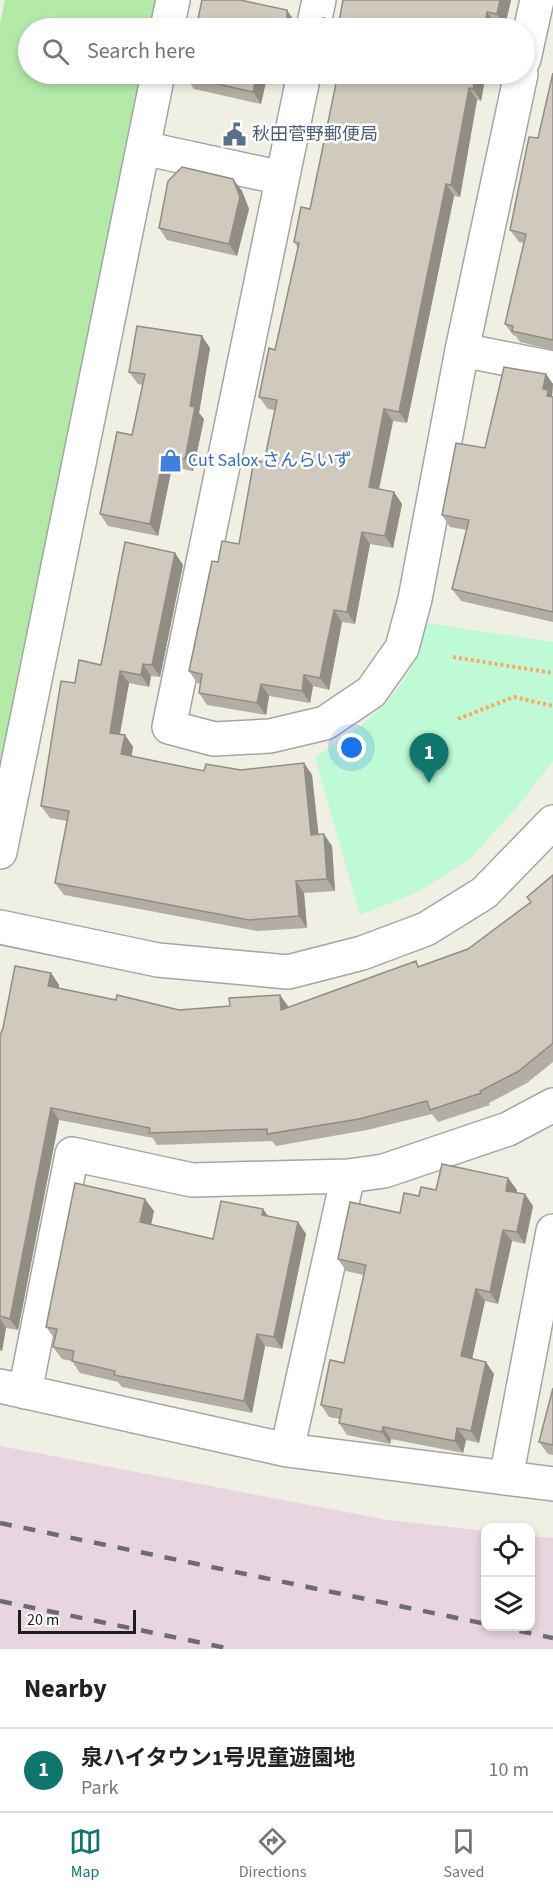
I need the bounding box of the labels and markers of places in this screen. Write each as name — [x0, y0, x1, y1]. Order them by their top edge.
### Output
public building icon: 秋田菅野郵便局 — [221, 121, 247, 147]
place label: 秋田菅野郵便局 — [252, 122, 378, 147]
shop icon: Cut Salox さんらいず — [157, 447, 183, 473]
place label: Cut Salox さんらいず — [188, 448, 352, 473]
pin: 1 — [410, 734, 448, 783]

